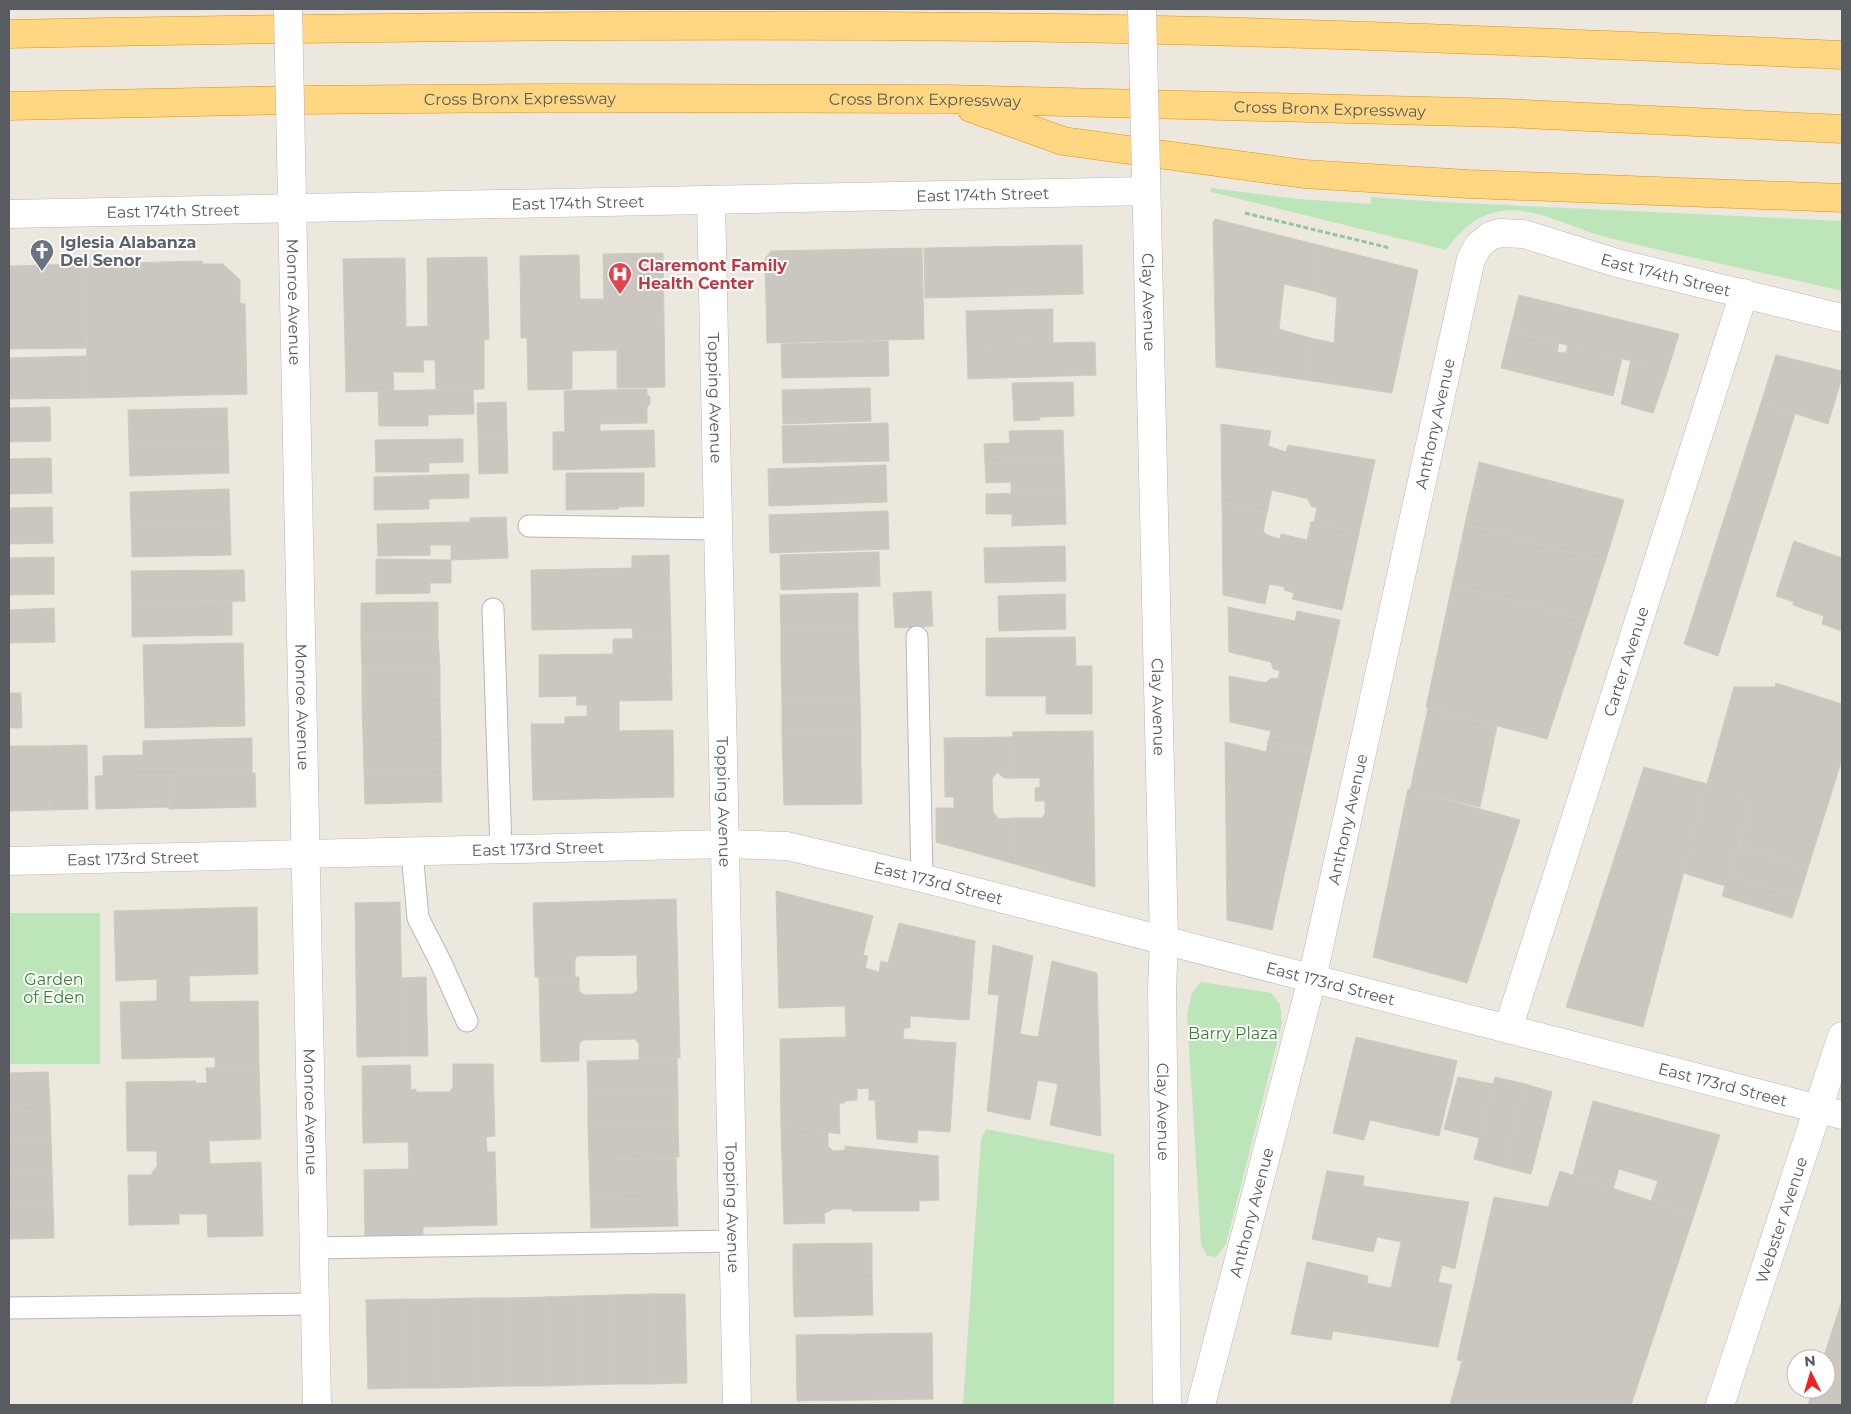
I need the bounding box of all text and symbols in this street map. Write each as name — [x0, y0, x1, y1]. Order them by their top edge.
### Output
street label: Cross Bronx Expressway — [424, 89, 616, 109]
street label: Cross Bronx Expressway — [829, 90, 1022, 111]
street label: Cross Bronx Expressway — [1233, 97, 1426, 121]
street label: East 174th Street — [916, 184, 1050, 206]
street label: East 174th Street — [511, 192, 645, 214]
street label: East 174th Street — [106, 200, 240, 222]
place label: Iglesia Alabanza Del Senor — [60, 233, 196, 270]
church icon: Iglesia Alabanza Del Senor — [29, 238, 55, 272]
street label: Monroe Avenue — [283, 238, 304, 366]
street label: East 174th Street — [1598, 250, 1733, 301]
street label: Clay Avenue — [1138, 253, 1159, 351]
place label: Claremont Family Health Center — [638, 256, 787, 293]
hospital icon: Claremont Family Health Center — [607, 261, 633, 295]
street label: Topping Avenue — [704, 332, 726, 464]
street label: Anthony Avenue — [1411, 356, 1459, 491]
street label: Carter Avenue — [1600, 604, 1653, 719]
street label: Monroe Avenue — [291, 643, 313, 770]
street label: Clay Avenue — [1147, 658, 1169, 756]
street label: Topping Avenue — [713, 736, 734, 867]
street label: Anthony Avenue — [1324, 752, 1371, 886]
street label: East 173rd Street — [471, 838, 605, 860]
street label: East 173rd Street — [67, 847, 200, 870]
street label: East 173rd Street — [872, 858, 1005, 909]
street label: East 173rd Street — [1264, 958, 1397, 1010]
park label: Garden of Eden — [23, 970, 85, 1007]
park label: Barry Plaza — [1188, 1024, 1278, 1043]
street label: Monroe Avenue — [300, 1048, 321, 1175]
street label: East 173rd Street — [1656, 1059, 1790, 1111]
street label: Clay Avenue — [1153, 1063, 1173, 1161]
street label: Topping Avenue — [721, 1142, 743, 1273]
street label: Anthony Avenue — [1226, 1146, 1278, 1280]
street label: Webster Avenue — [1752, 1154, 1811, 1286]
north arrow — [1786, 1349, 1836, 1399]
text: N — [1803, 1352, 1816, 1371]

